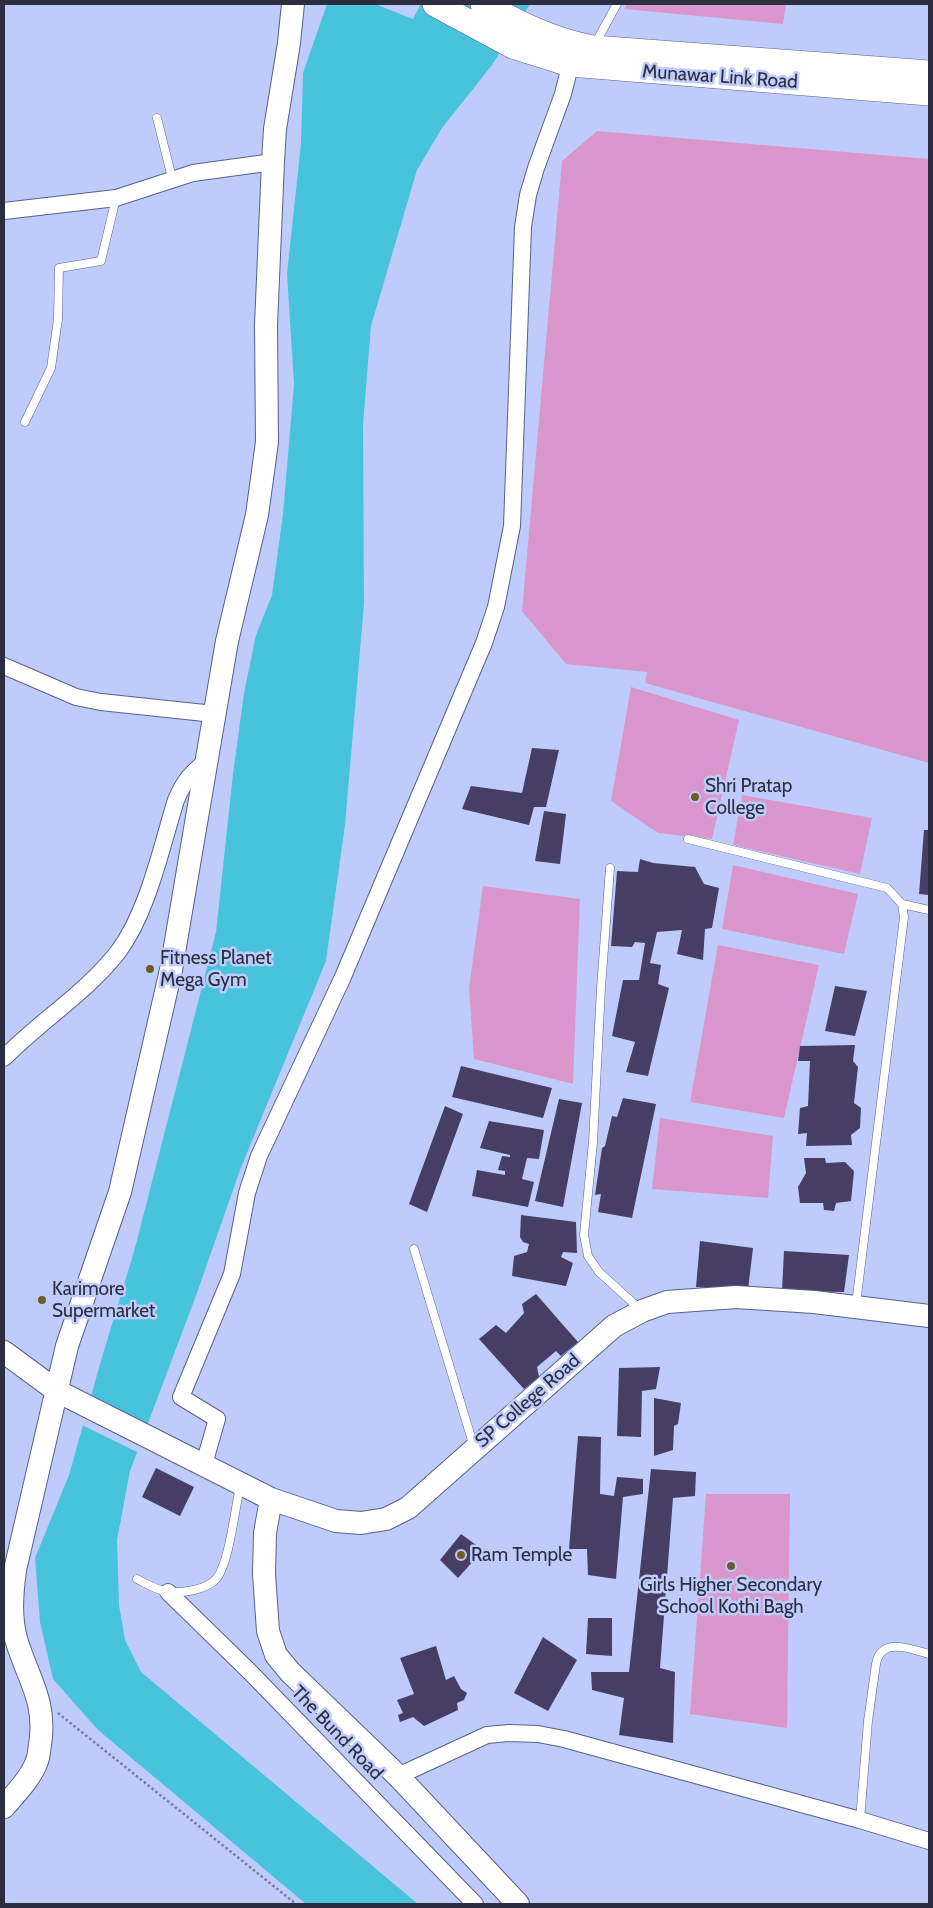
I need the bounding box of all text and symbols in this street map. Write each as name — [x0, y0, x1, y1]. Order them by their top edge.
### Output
street label: Munawar Link Road — [641, 60, 799, 94]
place label: Shri Pratap College — [705, 775, 792, 819]
marker: Shri Pratap College — [689, 791, 701, 803]
place label: Fitness Planet Mega Gym — [160, 947, 272, 991]
marker: Fitness Planet Mega Gym — [144, 963, 156, 975]
place label: Karimore Supermarket — [52, 1278, 155, 1322]
marker: Karimore Supermarket — [36, 1294, 48, 1306]
street label: SP College Road — [471, 1349, 585, 1453]
place label: Ram Temple — [471, 1544, 572, 1566]
marker: Ram Temple — [455, 1549, 467, 1561]
marker: Girls Higher Secondary School Kothi Bagh — [725, 1560, 737, 1572]
place label: Girls Higher Secondary School Kothi Bagh — [640, 1574, 822, 1618]
street label: The Bund Road — [286, 1681, 388, 1785]

